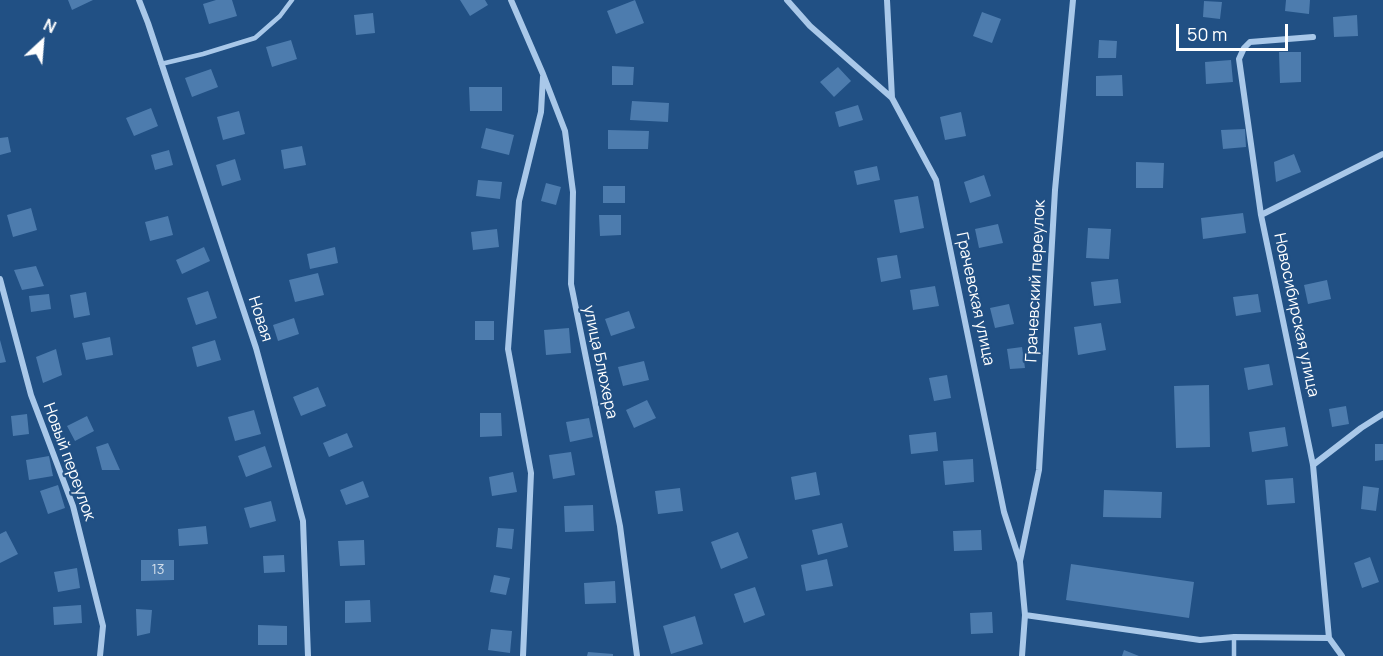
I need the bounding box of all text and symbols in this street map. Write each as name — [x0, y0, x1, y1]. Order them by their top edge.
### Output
north arrow — [12, 12, 72, 72]
scale bar — [1179, 12, 1292, 50]
text: N — [40, 13, 60, 38]
text: 50 m — [1187, 22, 1227, 46]
street label: Грачевский переулок — [1022, 199, 1050, 363]
street label: Грачевская улица — [952, 231, 998, 367]
street label: Новосибирская улица — [1269, 231, 1323, 399]
street label: Новая — [244, 294, 276, 344]
street label: улица Блюхера — [579, 303, 621, 421]
street label: Новый переулок — [39, 401, 99, 523]
house number: 13 — [151, 562, 165, 578]

